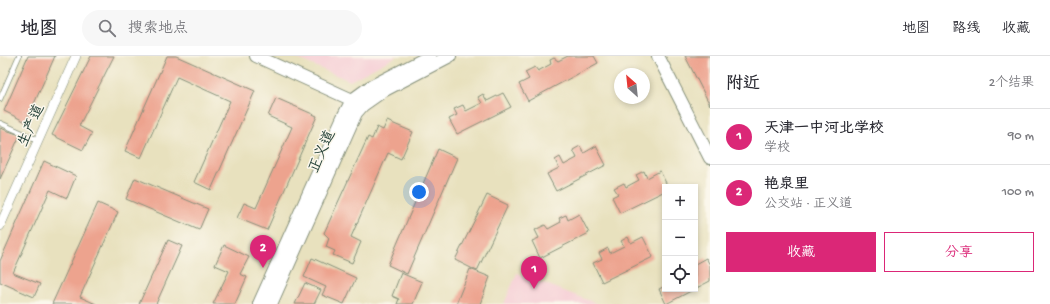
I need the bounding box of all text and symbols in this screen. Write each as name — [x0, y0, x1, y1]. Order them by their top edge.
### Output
search box — [82, 10, 362, 46]
icon: search — [96, 17, 118, 39]
text: 地图 — [20, 19, 58, 42]
text: 搜索地点 — [128, 20, 188, 38]
text: 地图 — [902, 21, 930, 38]
text: 路线 — [952, 21, 980, 38]
text: 收藏 — [1002, 21, 1030, 38]
north arrow — [614, 68, 650, 104]
text: 附近 — [726, 75, 760, 95]
text: 2个结果 — [989, 76, 1034, 91]
street label: 生产道 — [14, 102, 49, 150]
text: 天津一中河北学校 — [764, 120, 884, 138]
street label: 正义道 — [305, 128, 340, 176]
text: 1 — [736, 129, 742, 144]
text: 90 m — [1008, 129, 1034, 144]
text: 学校 — [764, 141, 790, 156]
text: 艳泉里 — [764, 176, 809, 194]
your location — [409, 182, 429, 202]
map controls — [662, 184, 698, 292]
button: + — [662, 184, 698, 220]
text: 2 — [736, 185, 742, 200]
text: 100 m — [1002, 185, 1034, 200]
text: 公交站 · 正义道 — [764, 197, 852, 212]
button: − — [662, 220, 698, 256]
button: 收藏 — [726, 232, 876, 272]
button: 分享 — [884, 232, 1034, 272]
pin: 2 — [250, 235, 276, 268]
pin: 1 — [521, 256, 547, 289]
button: locate — [662, 256, 698, 292]

